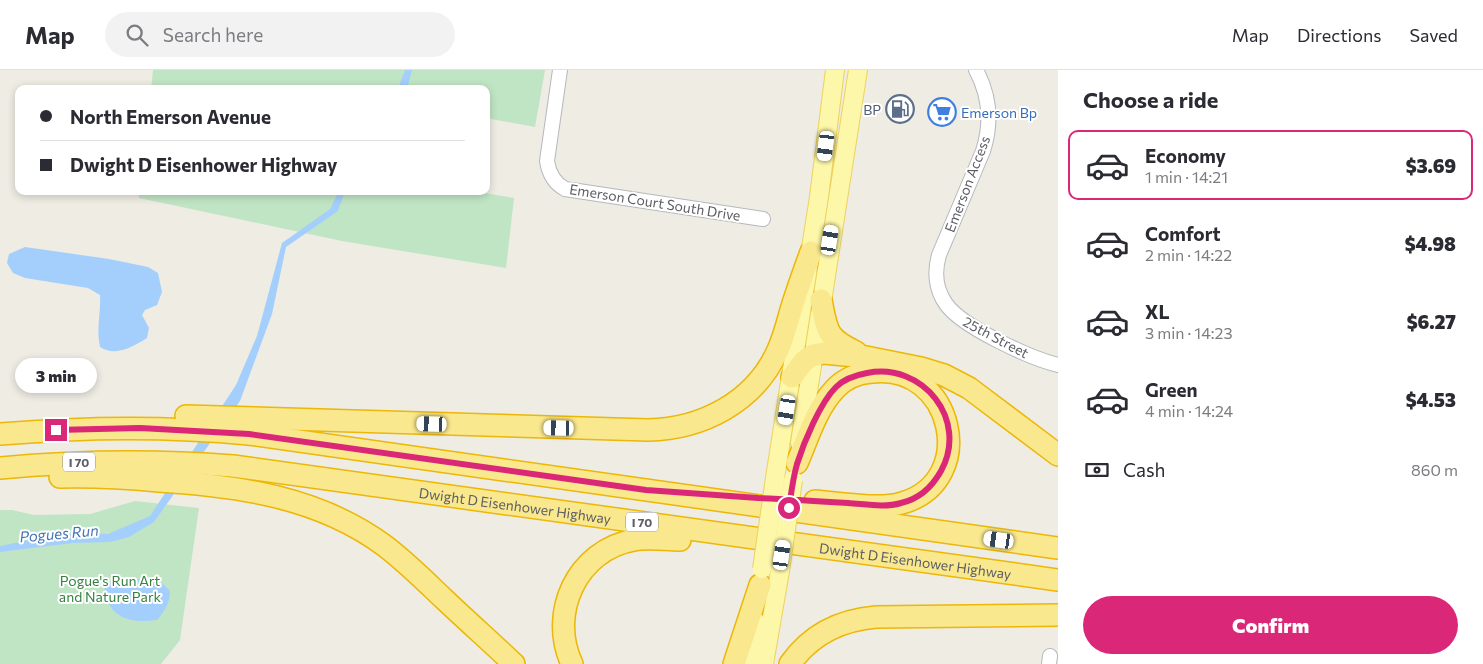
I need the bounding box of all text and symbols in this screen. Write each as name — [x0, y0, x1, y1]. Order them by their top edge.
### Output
search box — [105, 12, 455, 57]
text: Map — [25, 20, 75, 49]
icon: search — [123, 21, 151, 49]
text: Search here — [163, 23, 263, 46]
text: Map — [1232, 24, 1269, 46]
text: Directions — [1297, 24, 1381, 46]
text: Saved — [1409, 24, 1458, 46]
text: Choose a ride — [1083, 86, 1218, 113]
fuel station icon: BP — [885, 94, 915, 124]
supermarket icon: Emerson Bp — [927, 97, 957, 127]
place label: BP — [863, 101, 881, 118]
place label: Emerson Bp — [961, 104, 1037, 121]
text: North Emerson Avenue — [70, 105, 271, 128]
car — [816, 130, 835, 162]
street label: Emerson Access — [941, 133, 993, 235]
icon: car — [1085, 143, 1130, 188]
text: Economy — [1145, 144, 1226, 167]
text: Dwight D Eisenhower Highway — [70, 153, 337, 176]
text: $3.69 — [1406, 154, 1456, 177]
text: 1 min · 14:21 — [1145, 167, 1228, 186]
street label: Emerson Court South Drive — [568, 180, 742, 224]
icon: car — [1085, 221, 1130, 266]
text: Comfort — [1145, 222, 1221, 245]
car — [820, 224, 839, 256]
text: $4.98 — [1404, 232, 1456, 255]
text: 2 min · 14:22 — [1145, 245, 1232, 264]
icon: car — [1085, 299, 1130, 344]
text: XL — [1145, 300, 1170, 323]
text: $6.27 — [1407, 310, 1456, 333]
street label: 25th Street — [960, 313, 1032, 361]
text: 3 min · 14:23 — [1145, 323, 1233, 342]
callout: 3 min — [15, 358, 97, 392]
text: 3 min — [36, 366, 76, 385]
icon: car — [1085, 377, 1130, 422]
text: Green — [1145, 378, 1197, 401]
text: $4.53 — [1405, 388, 1456, 411]
car — [777, 394, 796, 426]
text: 4 min · 14:24 — [1145, 401, 1233, 420]
car — [416, 416, 447, 432]
route end — [45, 419, 67, 441]
car — [543, 420, 574, 436]
road number: I 70 — [63, 452, 95, 472]
icon: cash — [1083, 456, 1111, 484]
text: Cash — [1123, 458, 1165, 481]
text: 860 m — [1411, 460, 1458, 479]
street label: Dwight D Eisenhower Highway — [418, 483, 612, 527]
route start — [778, 497, 800, 519]
road number: I 70 — [626, 512, 658, 532]
water label: Pogues Run — [19, 521, 99, 545]
car — [983, 530, 1014, 550]
car — [772, 539, 791, 571]
street label: Dwight D Eisenhower Highway — [818, 539, 1012, 582]
park label: Pogue's Run Art and Nature Park — [59, 572, 162, 605]
button: Confirm — [1083, 596, 1458, 654]

